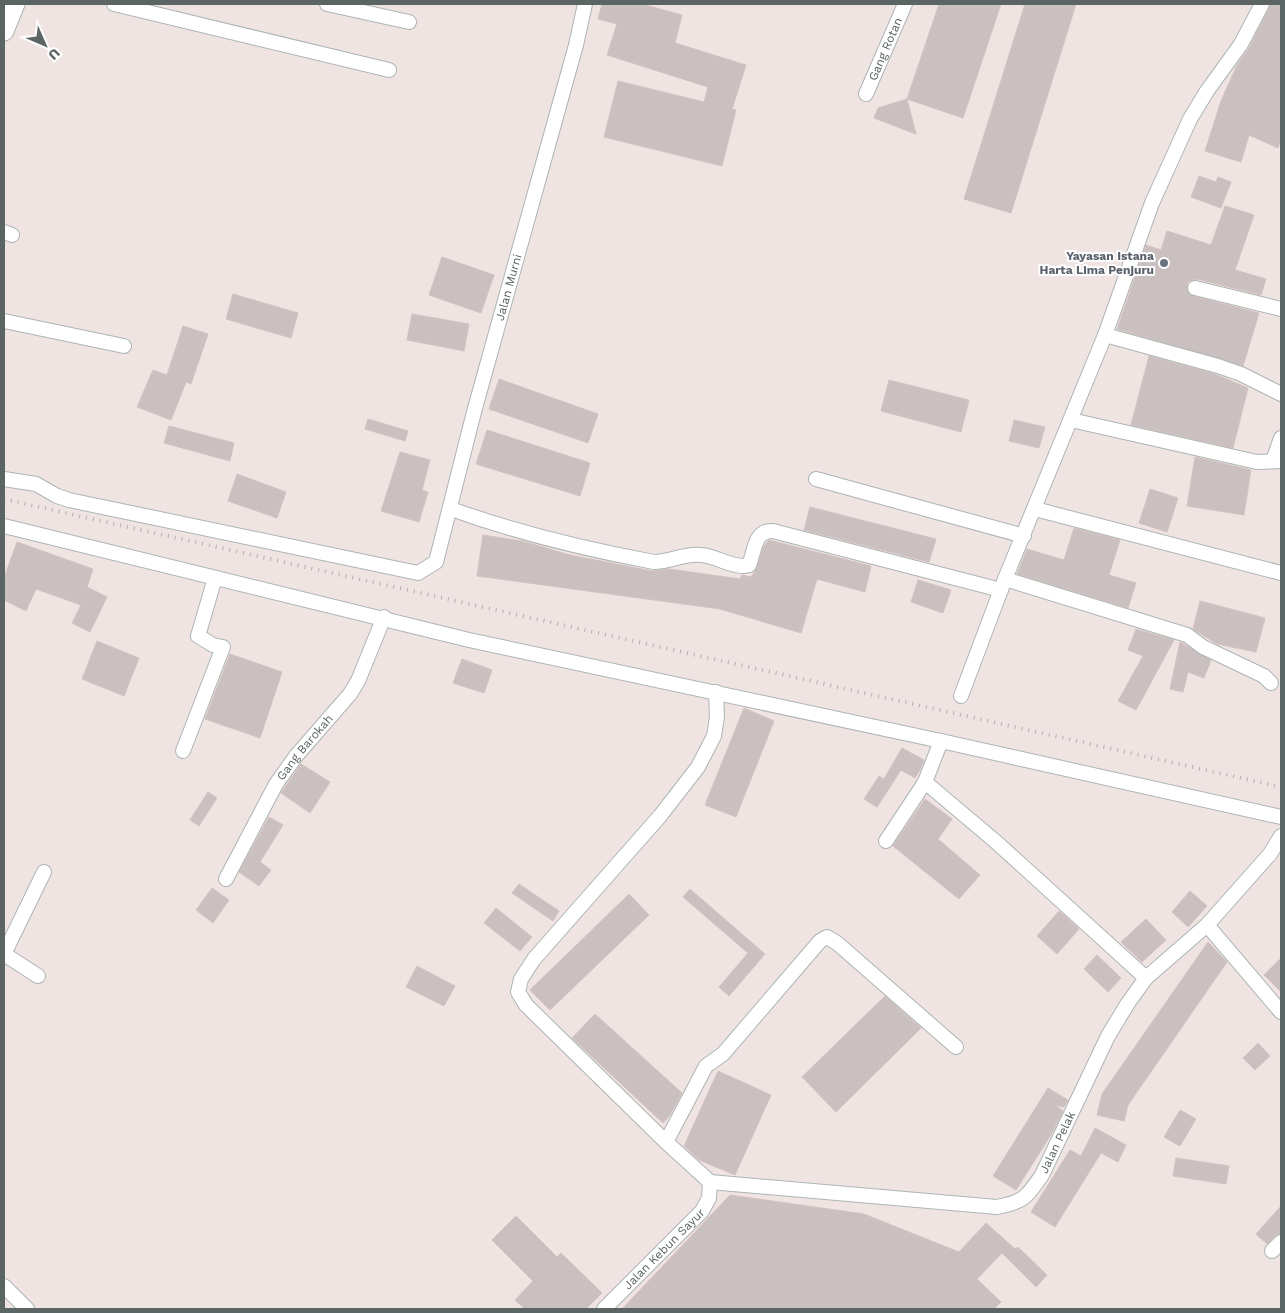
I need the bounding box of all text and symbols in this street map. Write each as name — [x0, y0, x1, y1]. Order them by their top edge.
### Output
street label: Gang Rotan — [866, 15, 905, 83]
north arrow — [20, 20, 70, 70]
text: U — [45, 45, 63, 63]
place label: Yayasan Istana Harta Lima Penjuru — [1040, 249, 1154, 277]
street label: Jalan Murni — [493, 252, 525, 322]
marker: Yayasan Istana Harta Lima Penjuru — [1158, 257, 1170, 269]
street label: Gang Barokah — [274, 712, 336, 783]
street label: Jalan Pelak — [1037, 1109, 1078, 1176]
street label: Jalan Kebun Sayur — [621, 1205, 708, 1292]

